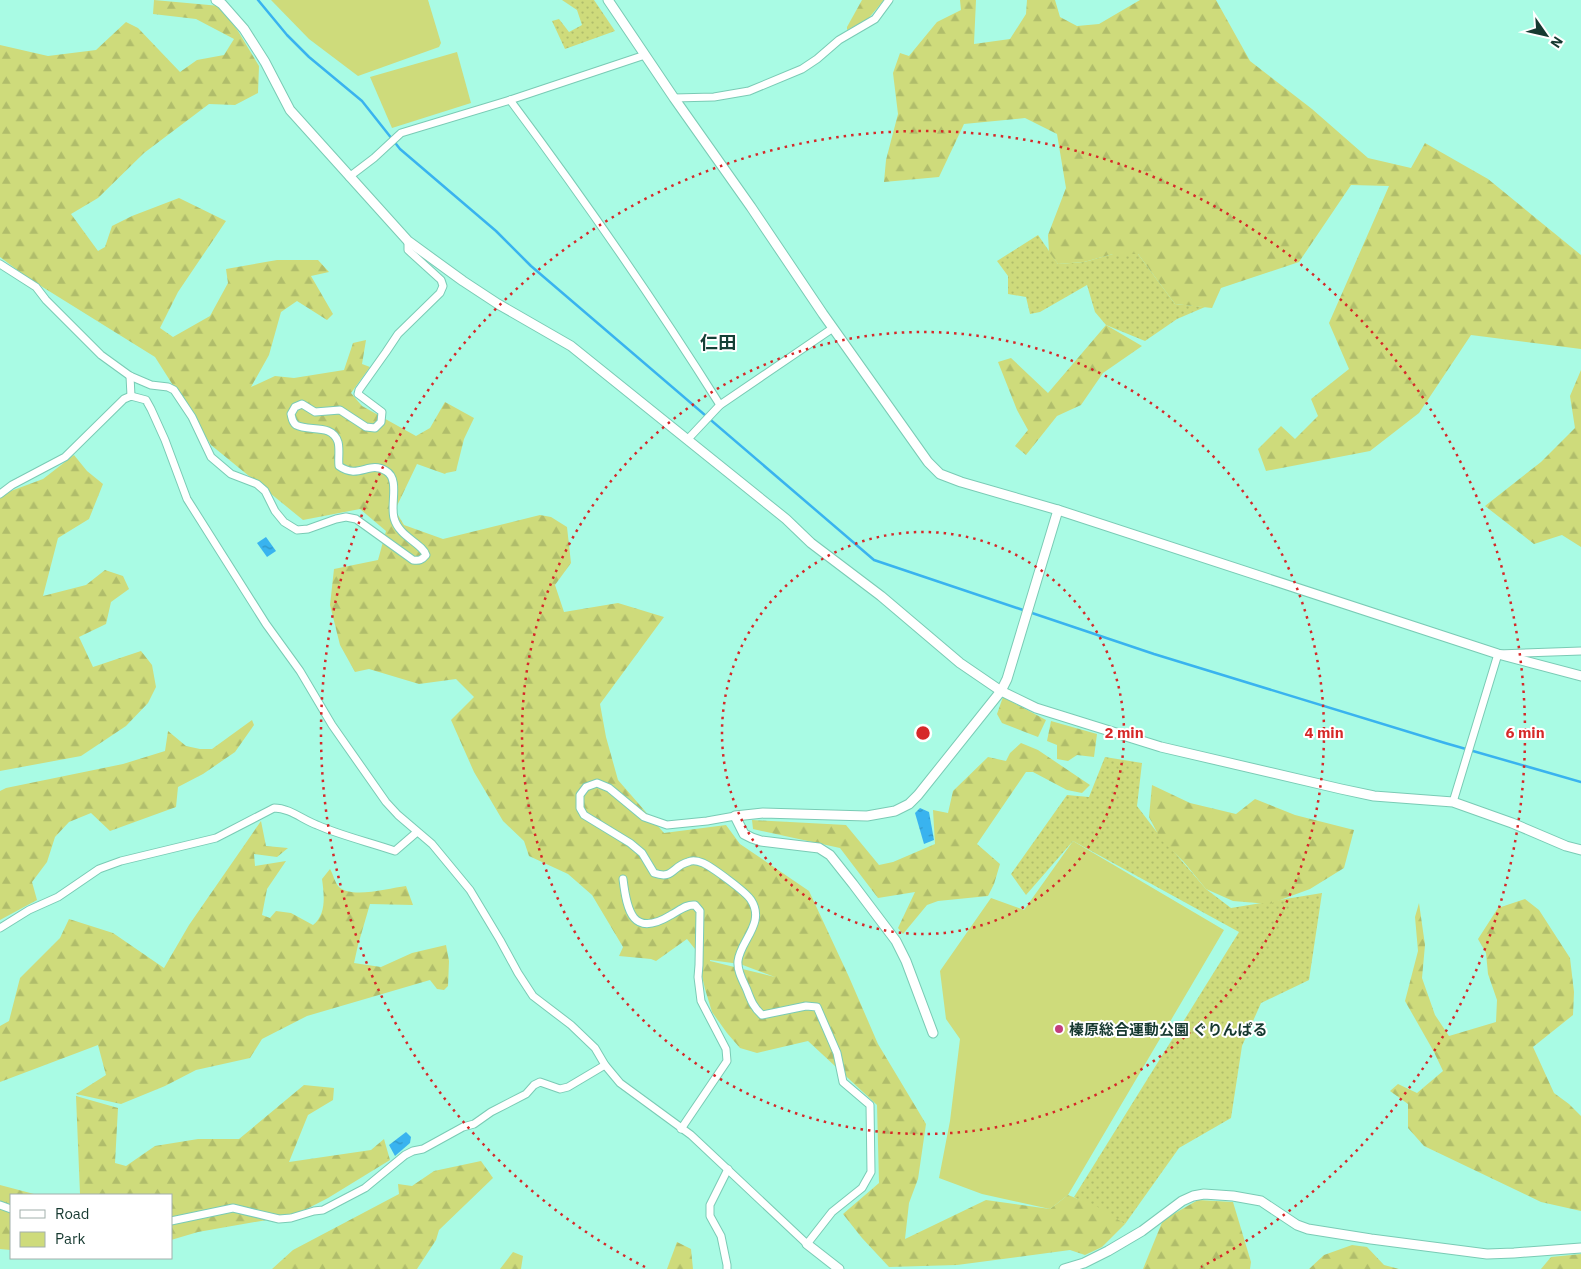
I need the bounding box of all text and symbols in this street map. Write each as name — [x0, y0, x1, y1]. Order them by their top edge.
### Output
north arrow — [1521, 10, 1571, 60]
text: N — [1546, 33, 1567, 52]
district label: 仁田 — [700, 331, 736, 354]
text: 2 min — [1104, 723, 1144, 742]
text: 4 min — [1304, 723, 1344, 742]
text: 6 min — [1505, 723, 1545, 742]
centre of rings — [914, 724, 932, 742]
place label: 榛原総合運動公園 ぐりんぱる — [1069, 1020, 1268, 1039]
marker: 榛原総合運動公園 ぐりんぱる — [1053, 1023, 1065, 1035]
legend — [10, 1194, 172, 1259]
text: Road — [55, 1204, 90, 1223]
text: Park — [55, 1229, 85, 1248]

